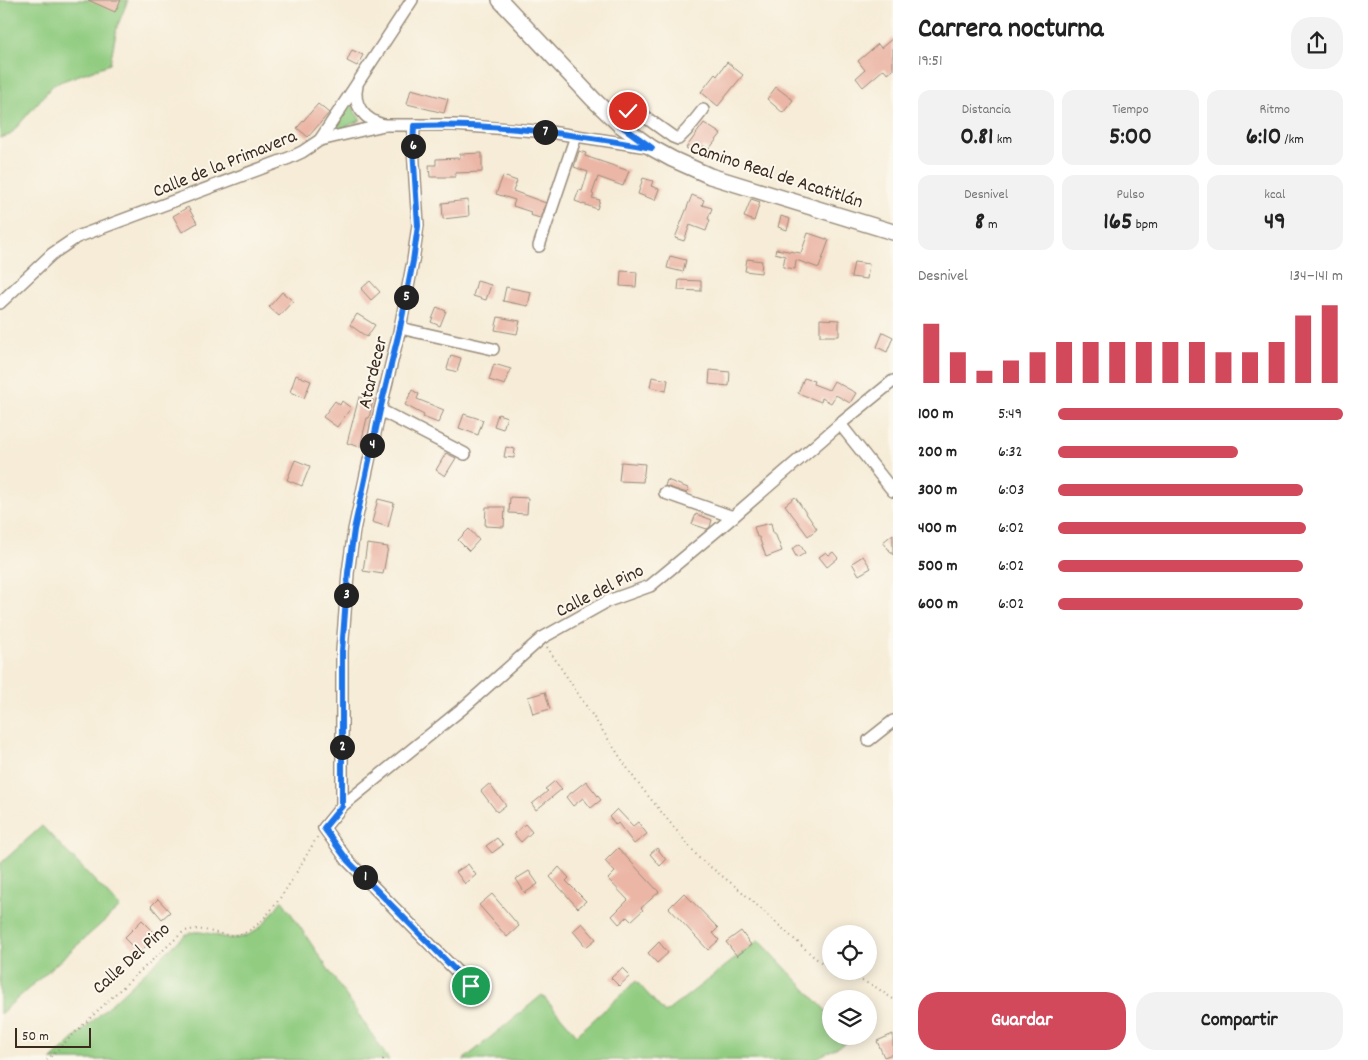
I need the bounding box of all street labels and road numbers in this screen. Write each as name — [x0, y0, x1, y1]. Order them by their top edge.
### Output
street label: Calle de la Primavera — [149, 124, 302, 206]
street label: Camino Real de Acatitlán — [686, 136, 866, 217]
street label: Atardecer — [352, 334, 396, 412]
street label: Calle del Pino — [552, 558, 649, 626]
street label: Calle Del Pino — [87, 917, 177, 1002]

